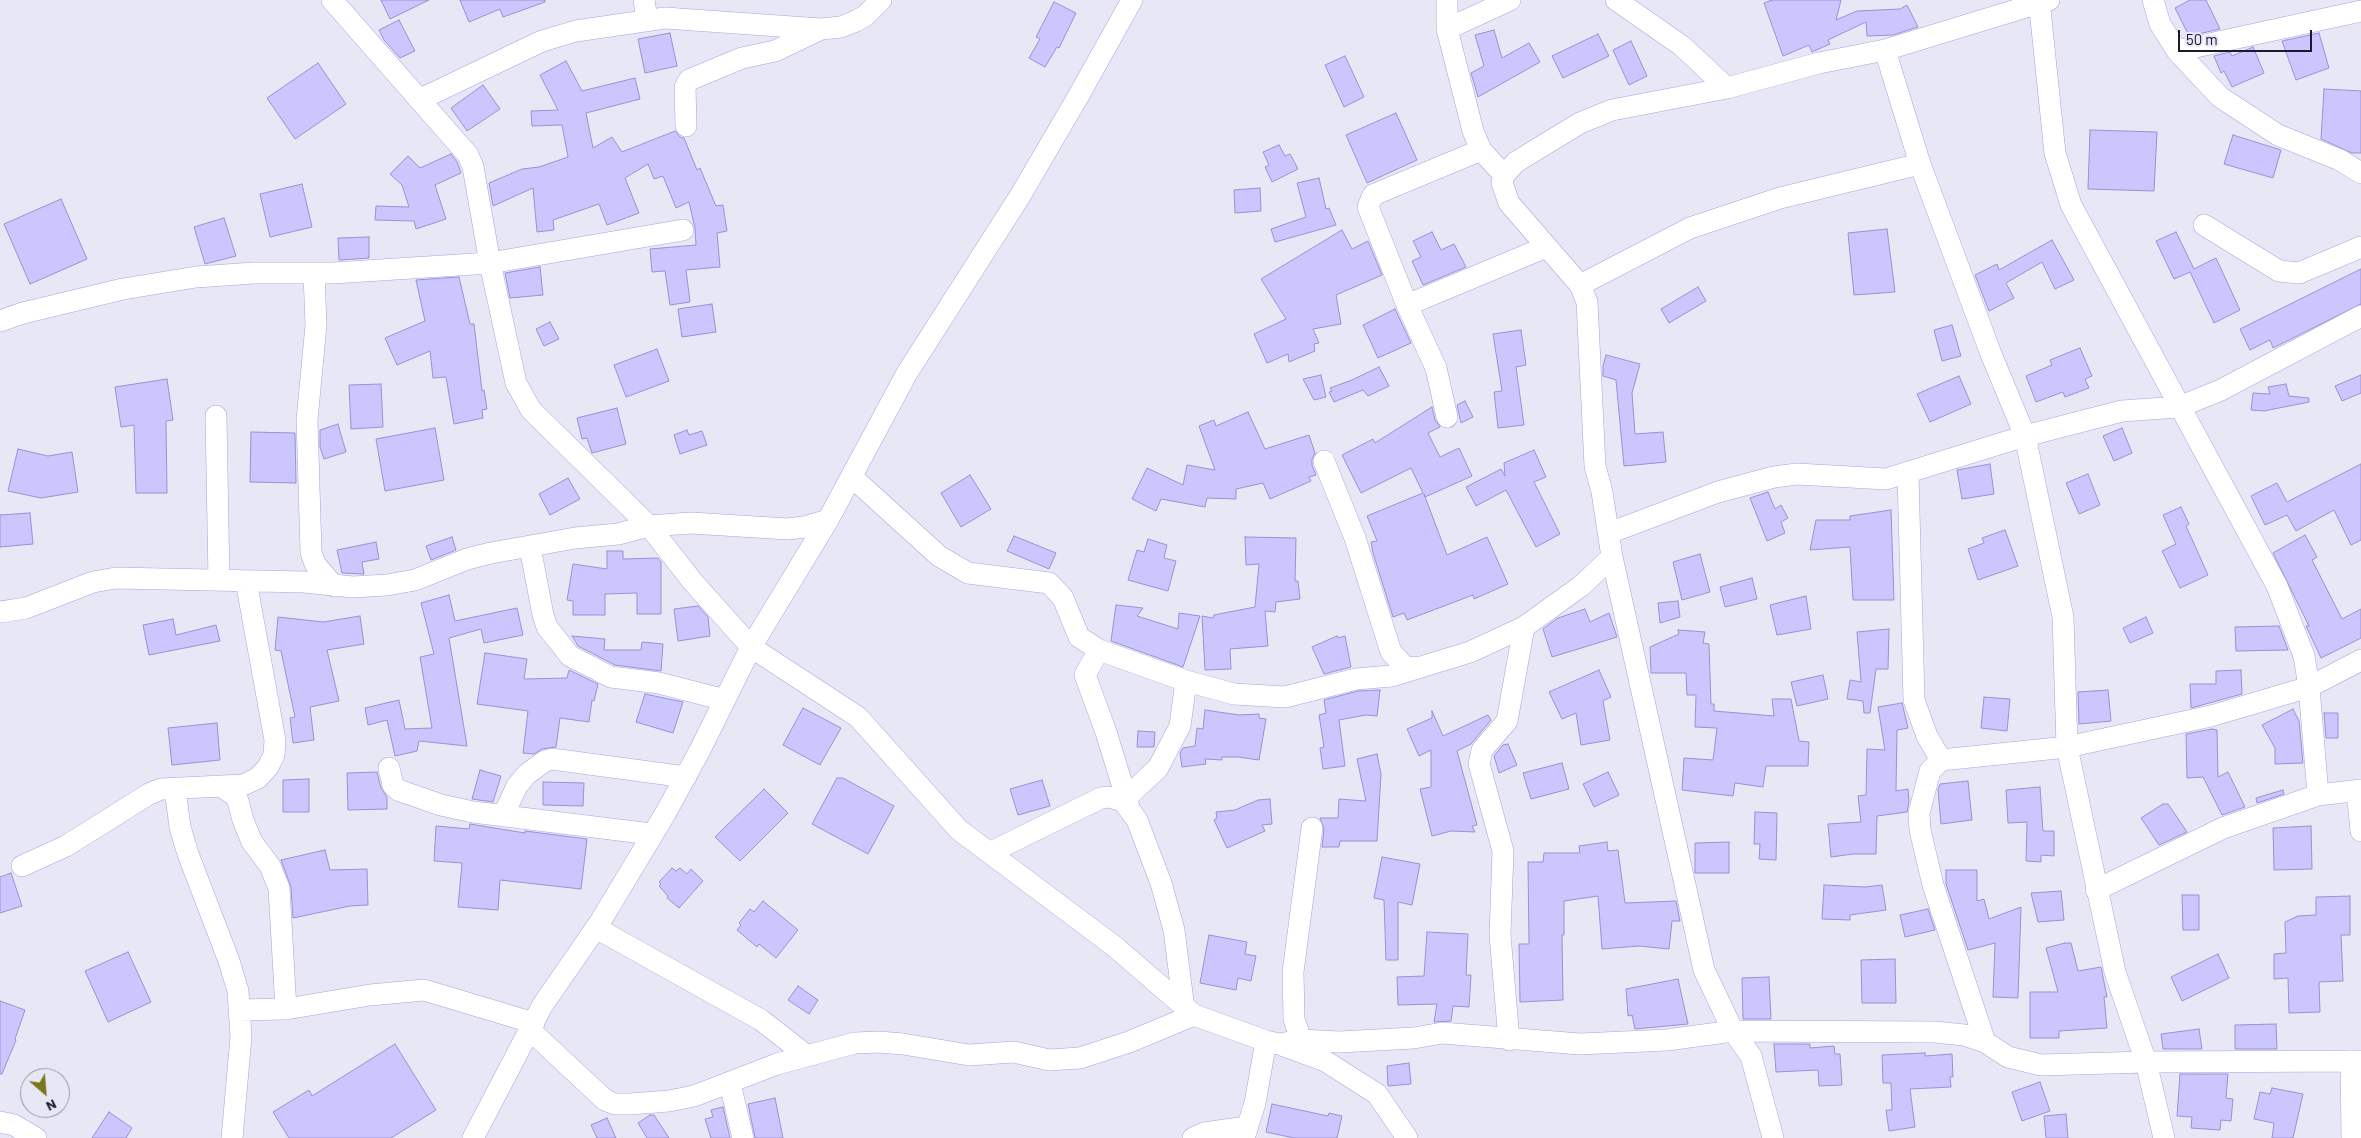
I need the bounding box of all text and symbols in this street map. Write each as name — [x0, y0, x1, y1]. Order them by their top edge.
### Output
scale bar — [2181, 20, 2315, 52]
text: 50 m — [2186, 30, 2218, 48]
north arrow — [20, 1068, 70, 1118]
text: N — [44, 1096, 60, 1116]

